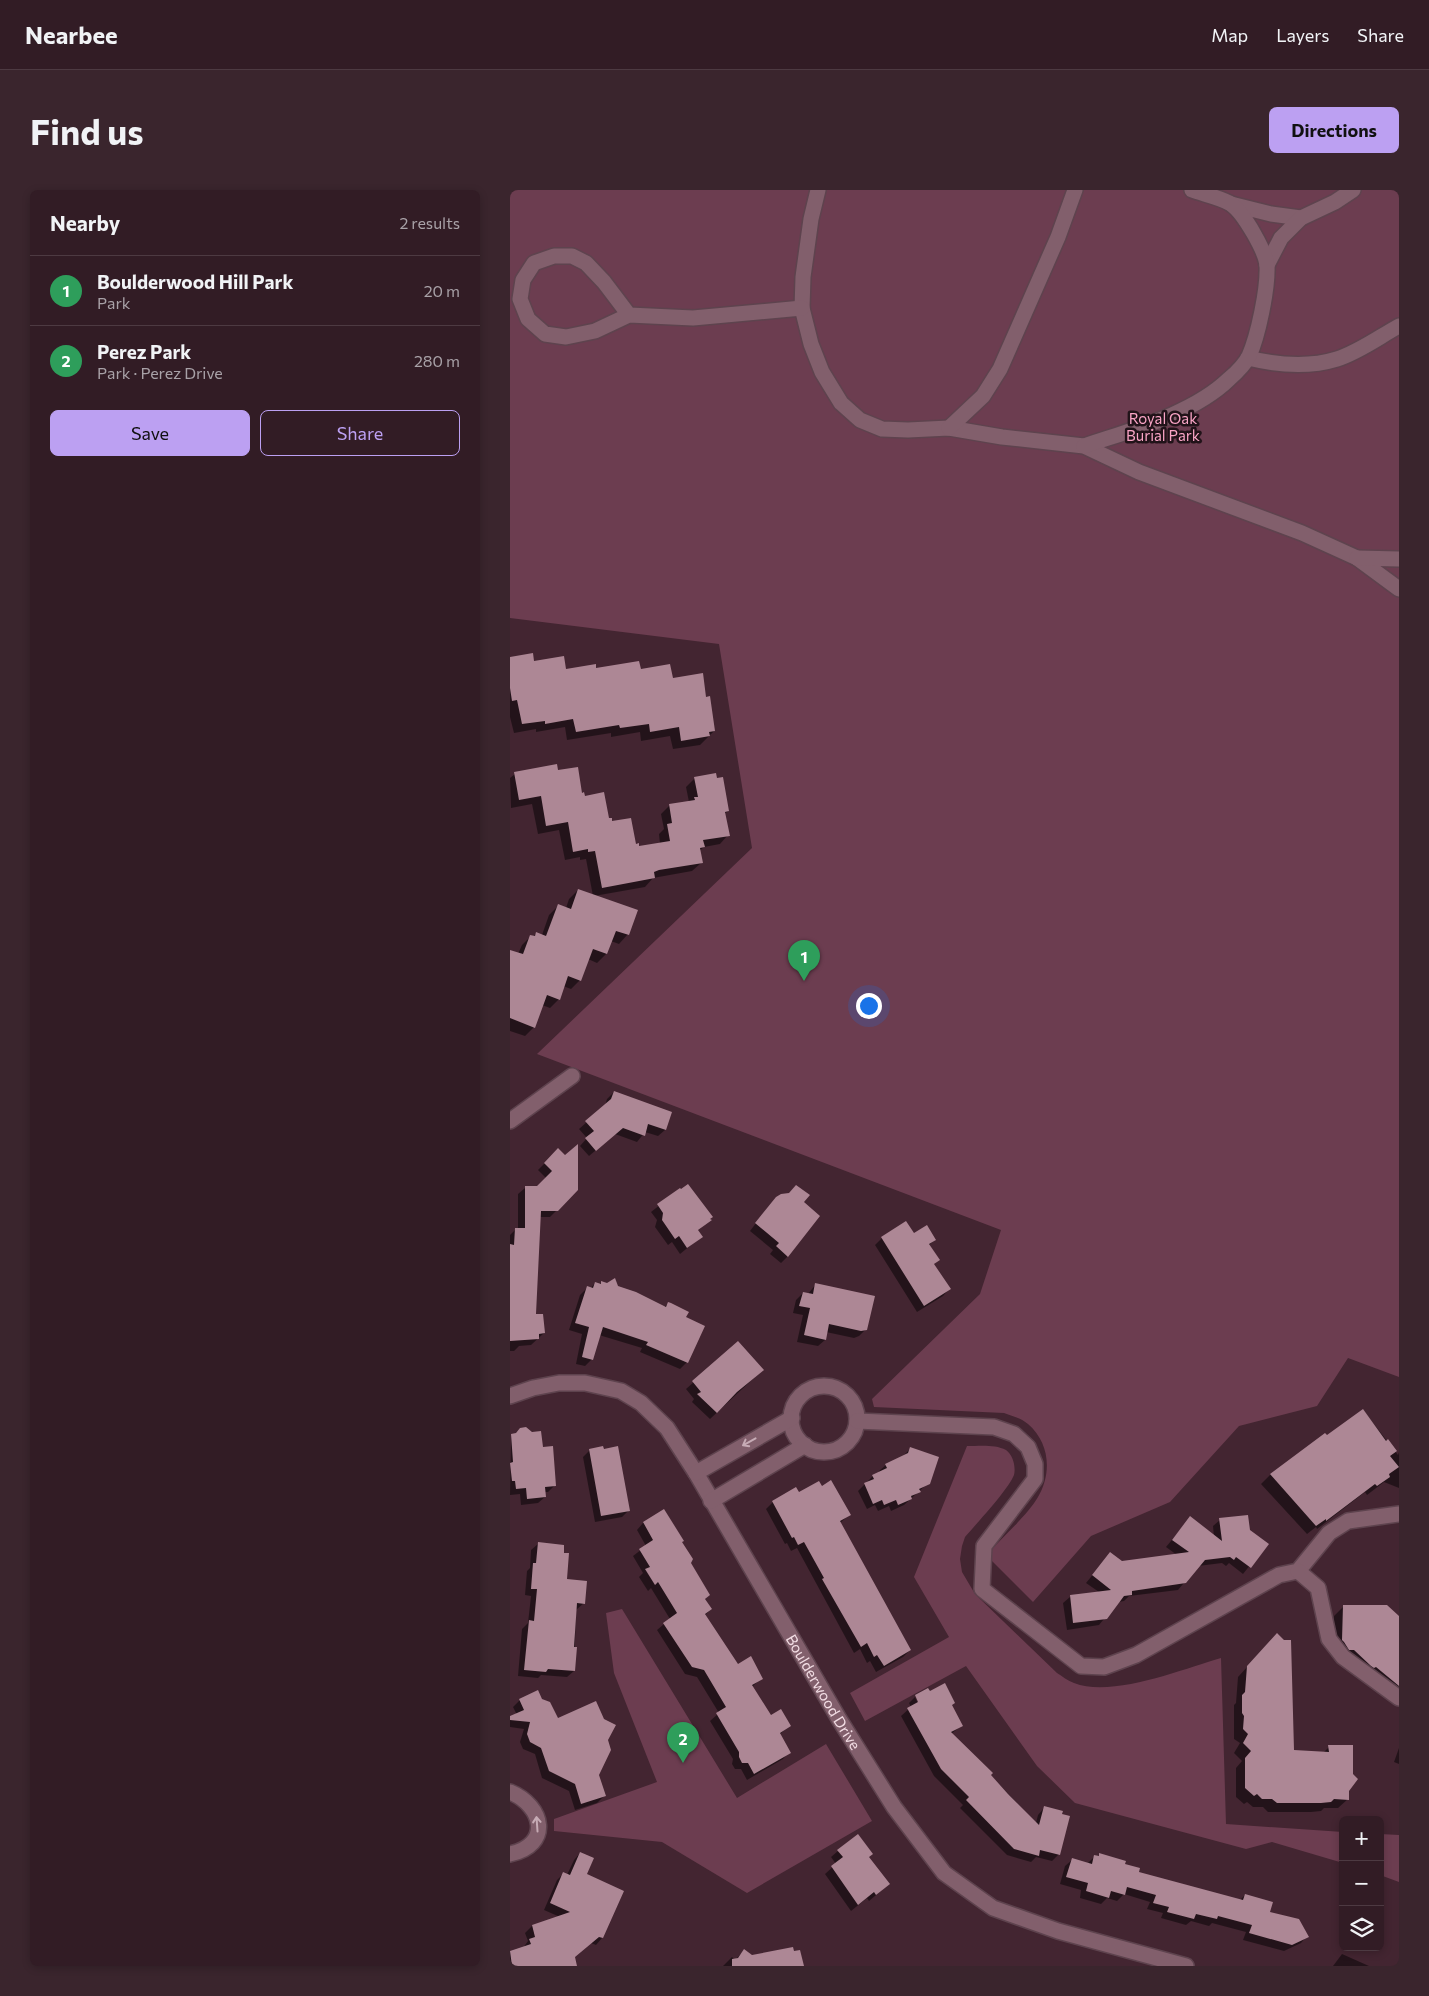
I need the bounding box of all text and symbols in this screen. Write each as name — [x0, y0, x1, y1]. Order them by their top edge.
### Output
text: Nearbee — [25, 20, 118, 49]
text: Map — [1211, 24, 1248, 46]
text: Layers — [1276, 24, 1329, 46]
text: Share — [1357, 24, 1404, 46]
button: Directions — [1269, 107, 1399, 153]
text: Find us — [30, 109, 144, 152]
text: Nearby — [50, 210, 120, 235]
text: 2 results — [399, 213, 460, 232]
text: Boulderwood Hill Park — [97, 270, 293, 293]
text: 1 — [62, 281, 70, 300]
text: 20 m — [424, 281, 460, 300]
text: Park — [97, 293, 130, 312]
text: Perez Park — [97, 340, 191, 363]
text: 2 — [61, 351, 71, 370]
text: 280 m — [414, 351, 460, 370]
text: Park · Perez Drive — [97, 363, 223, 382]
park label: Royal Oak Burial Park — [1126, 409, 1200, 444]
button: Save — [50, 410, 250, 456]
button: Share — [260, 410, 460, 456]
pin: 1 — [788, 940, 820, 981]
your location — [856, 993, 882, 1019]
one-way arrow — [743, 1438, 757, 1448]
street label: Boulderwood Drive — [783, 1631, 865, 1753]
pin: 2 — [667, 1722, 699, 1763]
map controls — [1339, 1816, 1384, 1951]
button: + — [1339, 1816, 1384, 1861]
one-way arrow — [532, 1817, 542, 1833]
button: − — [1339, 1861, 1384, 1906]
button: layers — [1339, 1906, 1384, 1951]

